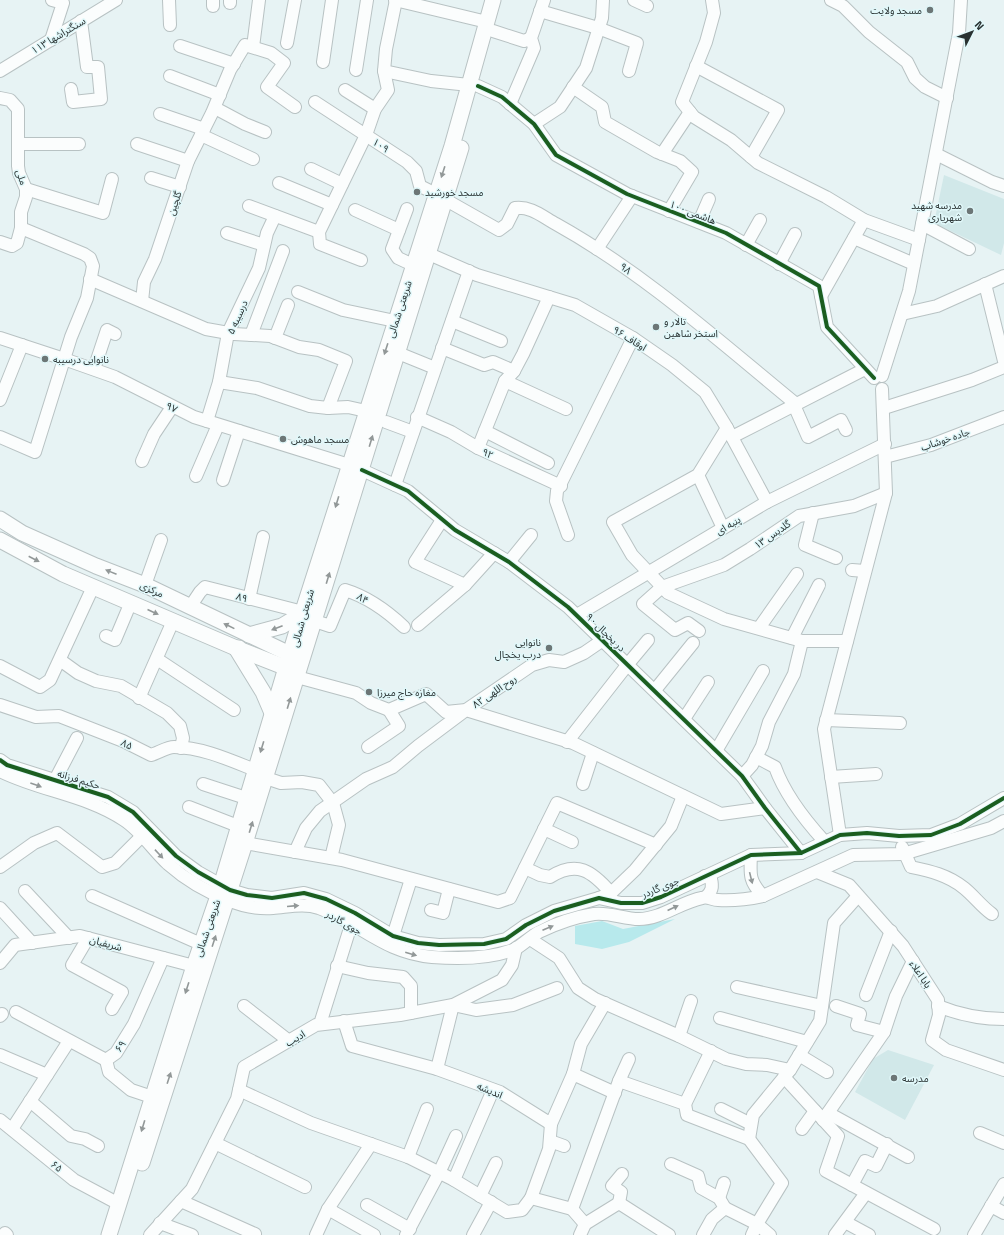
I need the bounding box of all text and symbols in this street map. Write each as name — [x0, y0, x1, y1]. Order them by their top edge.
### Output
place label: مسجد ولایت — [870, 3, 922, 18]
marker: مسجد ولایت — [925, 5, 935, 15]
north arrow — [952, 12, 992, 52]
street label: سنگتراشها ۱۱۳ — [28, 13, 89, 58]
text: N — [971, 17, 988, 33]
street label: ۱۰۹ — [369, 134, 392, 156]
one-way arrow — [440, 166, 446, 178]
street label: ملی — [12, 167, 31, 187]
place label: مسجد خورشید — [425, 185, 484, 200]
marker: مسجد خورشید — [412, 187, 422, 197]
street label: گلچین — [164, 188, 186, 217]
street label: هاشمی ۱۰۰ — [667, 197, 719, 228]
place label: مدرسه شهید شهریاری — [911, 198, 962, 225]
marker: مدرسه شهید شهریاری — [965, 206, 975, 216]
street label: ۹۸ — [617, 259, 635, 278]
street label: شریعتی شمالی — [383, 278, 416, 340]
street label: درسیبه ۵ — [223, 298, 252, 337]
place label: تالار و استخر شاهین — [664, 314, 718, 341]
street label: اوقاف ۹۶ — [610, 322, 650, 355]
marker: تالار و استخر شاهین — [651, 322, 661, 332]
one-way arrow — [383, 343, 389, 355]
place label: نانوایی درسیبه — [53, 352, 109, 367]
marker: نانوایی درسیبه — [40, 354, 50, 364]
street label: ۹۷ — [163, 398, 180, 417]
street label: جاده خوشاب — [919, 424, 972, 455]
place label: مسجد ماهوش — [291, 432, 349, 447]
marker: مسجد ماهوش — [278, 434, 288, 444]
one-way arrow — [368, 435, 374, 447]
street label: ۹۲ — [480, 444, 496, 463]
one-way arrow — [334, 497, 340, 509]
street label: پنبه ای — [713, 512, 744, 539]
street label: گلدیس ۱۳ — [751, 516, 794, 553]
one-way arrow — [28, 556, 40, 563]
one-way arrow — [104, 569, 116, 575]
one-way arrow — [325, 572, 331, 584]
street label: مرکزی — [138, 577, 166, 601]
street label: شریعتی شمالی — [287, 587, 318, 649]
street label: ۸۹ — [234, 589, 250, 606]
street label: ۸۴ — [354, 589, 371, 608]
one-way arrow — [147, 609, 158, 615]
street label: در یخچال ۹۰ — [582, 610, 629, 655]
one-way arrow — [223, 623, 235, 629]
one-way arrow — [270, 625, 282, 631]
place label: نانوایی درب یخچال — [495, 635, 541, 662]
marker: نانوایی درب یخچال — [544, 643, 554, 653]
street label: روح اللهی ۸۲ — [469, 671, 520, 712]
place label: مغازه حاج میرزا — [377, 685, 436, 700]
marker: مغازه حاج میرزا — [364, 687, 374, 697]
one-way arrow — [286, 696, 292, 708]
street label: ۸۵ — [118, 735, 135, 754]
one-way arrow — [259, 741, 265, 753]
street label: حکیم فرزانه — [55, 766, 102, 793]
one-way arrow — [31, 782, 43, 788]
one-way arrow — [248, 820, 254, 832]
one-way arrow — [154, 849, 164, 859]
one-way arrow — [749, 871, 755, 884]
street label: جوی گاردر — [638, 873, 681, 902]
street label: شریعتی شمالی — [191, 897, 224, 959]
one-way arrow — [287, 903, 299, 909]
one-way arrow — [667, 905, 678, 911]
street label: جوی گاردر — [322, 906, 365, 939]
one-way arrow — [542, 925, 554, 931]
street label: شریفیان — [88, 932, 124, 955]
one-way arrow — [211, 934, 217, 946]
one-way arrow — [406, 951, 418, 957]
street label: بابا اعلاء — [906, 957, 936, 992]
one-way arrow — [184, 983, 190, 995]
street label: ادیب — [282, 1027, 308, 1050]
street label: ۶۹ — [111, 1037, 130, 1055]
one-way arrow — [167, 1071, 173, 1083]
place label: مدرسه — [902, 1071, 929, 1086]
marker: مدرسه — [889, 1073, 899, 1083]
street label: اندیشه — [475, 1078, 505, 1103]
one-way arrow — [140, 1120, 146, 1132]
street label: ۶۵ — [48, 1157, 66, 1176]

